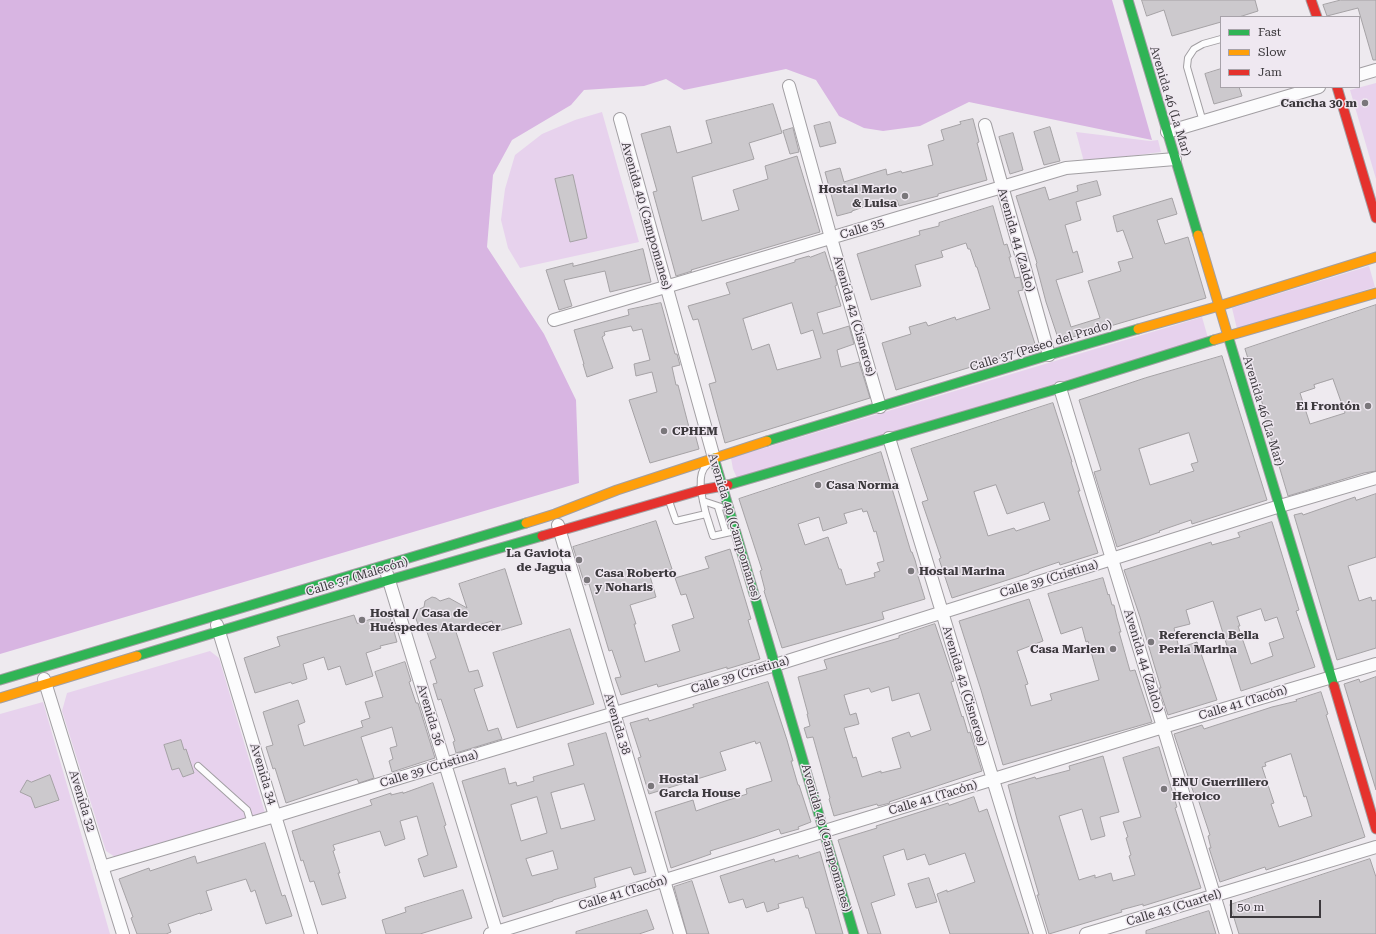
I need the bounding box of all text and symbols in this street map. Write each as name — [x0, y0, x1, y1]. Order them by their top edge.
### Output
legend — [1220, 16, 1360, 88]
text: Fast — [1258, 25, 1281, 39]
street label: Avenida 46 (La Mar) — [1146, 44, 1194, 158]
text: Slow — [1258, 45, 1286, 59]
text: Jam — [1258, 65, 1282, 79]
place label: Cancha 30 m — [1280, 96, 1357, 110]
marker: Cancha 30 m — [1360, 98, 1370, 108]
street label: Avenida 40 (Campomanes) — [618, 140, 674, 292]
place label: Hostal Mario & Luisa — [819, 182, 897, 210]
street label: Avenida 44 (Zaldo) — [994, 186, 1038, 294]
marker: Hostal Mario & Luisa — [900, 191, 910, 201]
street label: Calle 35 — [838, 215, 886, 243]
street label: Avenida 42 (Cisneros) — [830, 254, 878, 378]
street label: Calle 37 (Paseo del Prado) — [968, 317, 1114, 375]
street label: Avenida 46 (La Mar) — [1239, 354, 1287, 468]
place label: El Frontón — [1296, 399, 1360, 413]
marker: El Frontón — [1363, 401, 1373, 411]
place label: CPHEM — [672, 424, 718, 438]
marker: CPHEM — [659, 426, 669, 436]
street label: Avenida 40 (Campomanes) — [705, 452, 763, 602]
place label: Casa Norma — [826, 478, 899, 492]
marker: Casa Norma — [813, 480, 823, 490]
place label: La Gaviota de Jagua — [506, 546, 571, 574]
street label: Calle 37 (Malecón) — [304, 555, 410, 599]
marker: La Gaviota de Jagua — [574, 555, 584, 565]
street label: Calle 39 (Cristina) — [998, 557, 1100, 601]
place label: Hostal Marina — [919, 564, 1005, 578]
place label: Casa Roberto y Noharis — [595, 566, 676, 594]
marker: Hostal Marina — [906, 566, 916, 576]
marker: Casa Roberto y Noharis — [582, 575, 592, 585]
place label: Hostal / Casa de Huéspedes Atardecer — [370, 606, 501, 634]
street label: Avenida 44 (Zaldo) — [1120, 608, 1166, 714]
marker: Hostal / Casa de Huéspedes Atardecer — [357, 615, 367, 625]
street label: Avenida 42 (Cisneros) — [939, 624, 989, 748]
place label: Referencia Bella Perla Marina — [1159, 628, 1259, 656]
marker: Referencia Bella Perla Marina — [1146, 637, 1156, 647]
place label: Casa Marlen — [1030, 642, 1105, 656]
marker: Casa Marlen — [1108, 644, 1118, 654]
street label: Calle 39 (Cristina) — [689, 653, 791, 697]
street label: Avenida 36 — [414, 683, 446, 747]
street label: Calle 41 (Tacón) — [1197, 683, 1289, 723]
street label: Avenida 38 — [601, 692, 633, 756]
street label: Avenida 34 — [247, 742, 279, 806]
street label: Calle 39 (Cristina) — [378, 747, 480, 791]
street label: Avenida 40 (Campomanes) — [798, 762, 854, 914]
street label: Avenida 32 — [66, 769, 98, 833]
place label: Hostal Garcia House — [659, 772, 741, 800]
place label: ENU Guerrillero Heroico — [1172, 775, 1269, 803]
street label: Calle 41 (Tacón) — [887, 778, 979, 818]
marker: Hostal Garcia House — [646, 781, 656, 791]
marker: ENU Guerrillero Heroico — [1159, 784, 1169, 794]
street label: Calle 41 (Tacón) — [577, 873, 669, 913]
street label: Calle 43 (Cuartel) — [1125, 887, 1223, 929]
scale bar — [1232, 892, 1323, 918]
text: 50 m — [1237, 900, 1264, 914]

